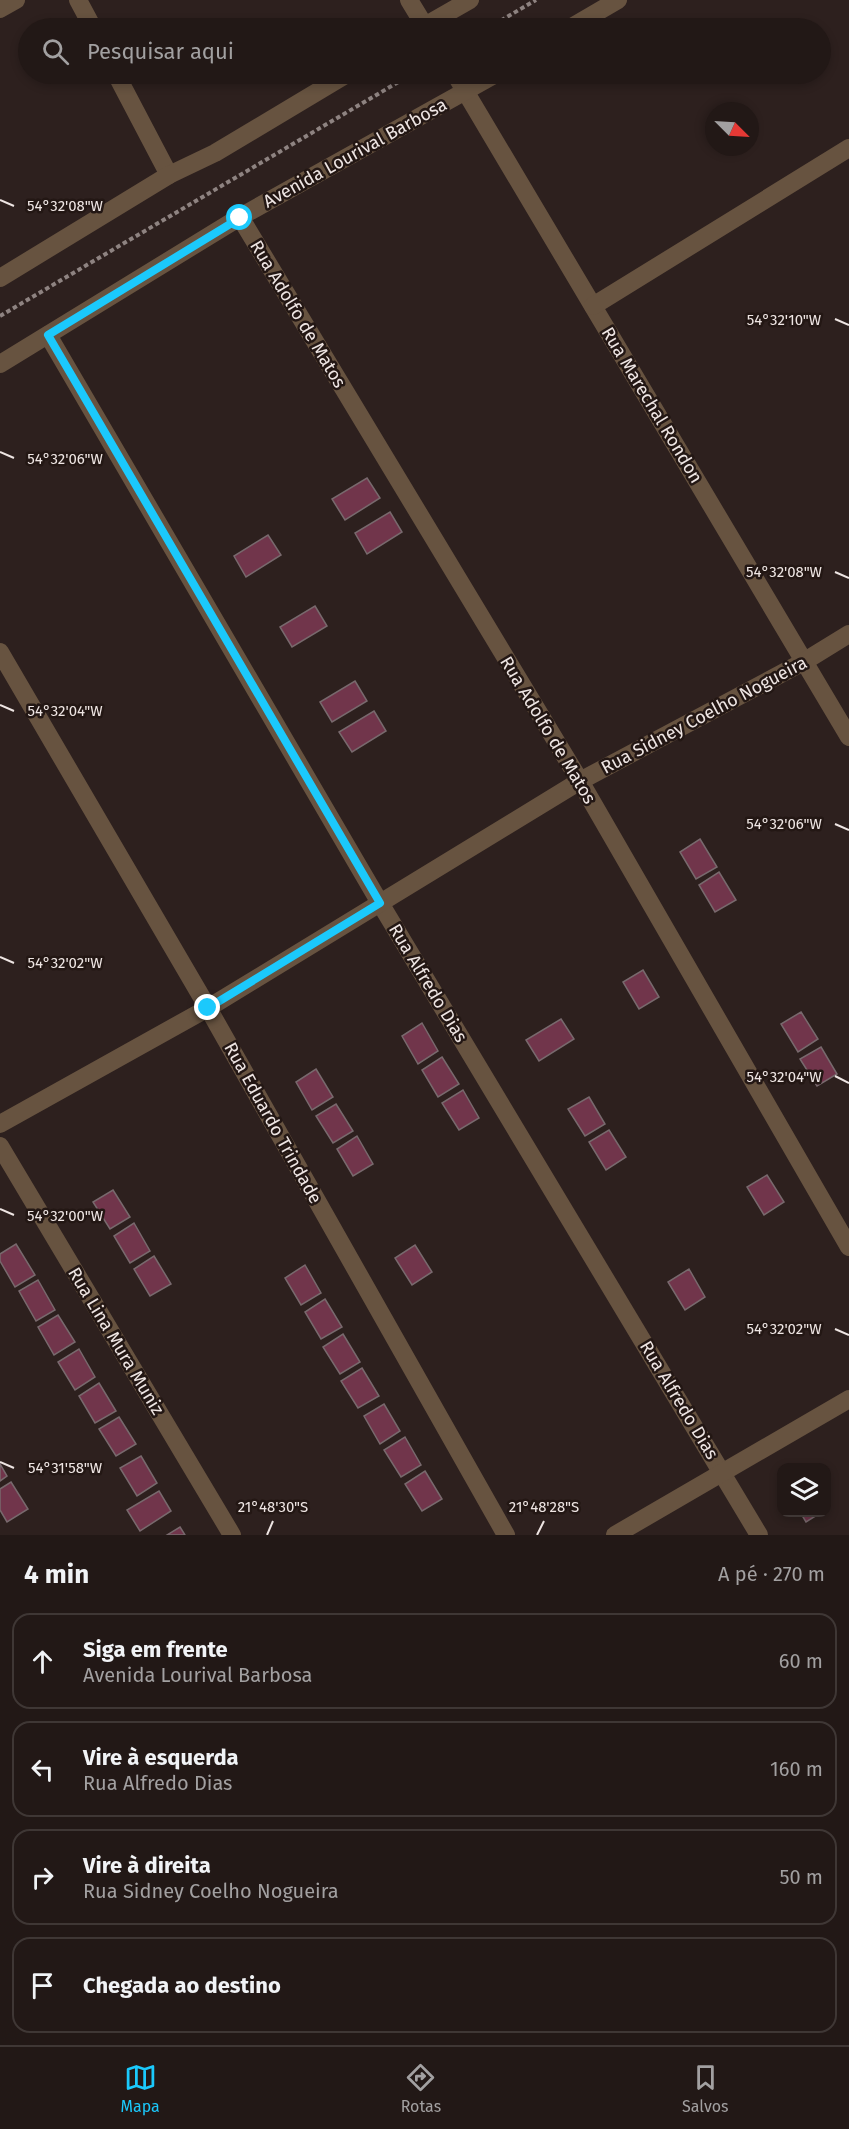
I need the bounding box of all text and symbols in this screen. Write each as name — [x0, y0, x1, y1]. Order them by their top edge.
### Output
search box — [18, 18, 831, 84]
icon: search — [39, 35, 72, 68]
text: Pesquisar aqui — [87, 38, 234, 65]
street label: Avenida Lourival Barbosa — [259, 93, 451, 213]
north arrow — [705, 102, 759, 156]
text: 54°32'08"W — [27, 197, 104, 215]
route start — [226, 204, 252, 230]
street label: Rua Adolfo de Matos — [245, 236, 351, 392]
text: 54°32'10"W — [747, 311, 822, 329]
street label: Rua Marechal Rondon — [597, 323, 707, 487]
text: 54°32'06"W — [27, 450, 103, 468]
text: 54°32'08"W — [746, 563, 823, 581]
street label: Rua Sidney Coelho Nogueira — [597, 651, 811, 779]
street label: Rua Adolfo de Matos — [495, 652, 601, 808]
text: 54°32'04"W — [27, 702, 103, 720]
text: 54°32'06"W — [746, 815, 822, 833]
street label: Rua Alfredo Dias — [384, 920, 472, 1046]
text: 54°32'02"W — [27, 954, 103, 972]
route end — [194, 994, 220, 1020]
street label: Rua Eduardo Trindade — [219, 1038, 327, 1208]
text: 54°32'04"W — [746, 1068, 822, 1086]
text: 54°32'00"W — [27, 1207, 104, 1225]
street label: Rua Lina Mura Muniz — [63, 1263, 169, 1419]
text: 54°32'02"W — [746, 1320, 822, 1338]
street label: Rua Alfredo Dias — [635, 1337, 723, 1463]
text: 54°31'58"W — [28, 1459, 103, 1477]
map controls — [777, 1463, 831, 1517]
button: layers — [777, 1463, 831, 1517]
text: 21°48'30"S — [238, 1498, 308, 1516]
text: 21°48'28"S — [509, 1498, 579, 1516]
text: 4 min — [24, 1559, 89, 1590]
text: A pé · 270 m — [718, 1562, 825, 1586]
text: Siga em frente — [83, 1636, 228, 1663]
icon: ahead — [26, 1645, 59, 1678]
text: 60 m — [779, 1649, 823, 1673]
text: Avenida Lourival Barbosa — [83, 1663, 312, 1687]
text: Vire à esquerda — [83, 1744, 239, 1771]
icon: left — [26, 1753, 59, 1786]
text: 160 m — [770, 1757, 823, 1781]
text: Rua Alfredo Dias — [83, 1771, 232, 1795]
text: Vire à direita — [83, 1852, 211, 1879]
icon: right — [26, 1861, 59, 1894]
text: 50 m — [779, 1865, 823, 1889]
text: Rua Sidney Coelho Nogueira — [83, 1879, 339, 1903]
icon: arrive — [26, 1969, 59, 2002]
text: Chegada ao destino — [83, 1972, 281, 1999]
tab: Mapa — [120, 2061, 160, 2116]
tab: Rotas — [401, 2061, 441, 2116]
tab: Salvos — [682, 2061, 729, 2116]

